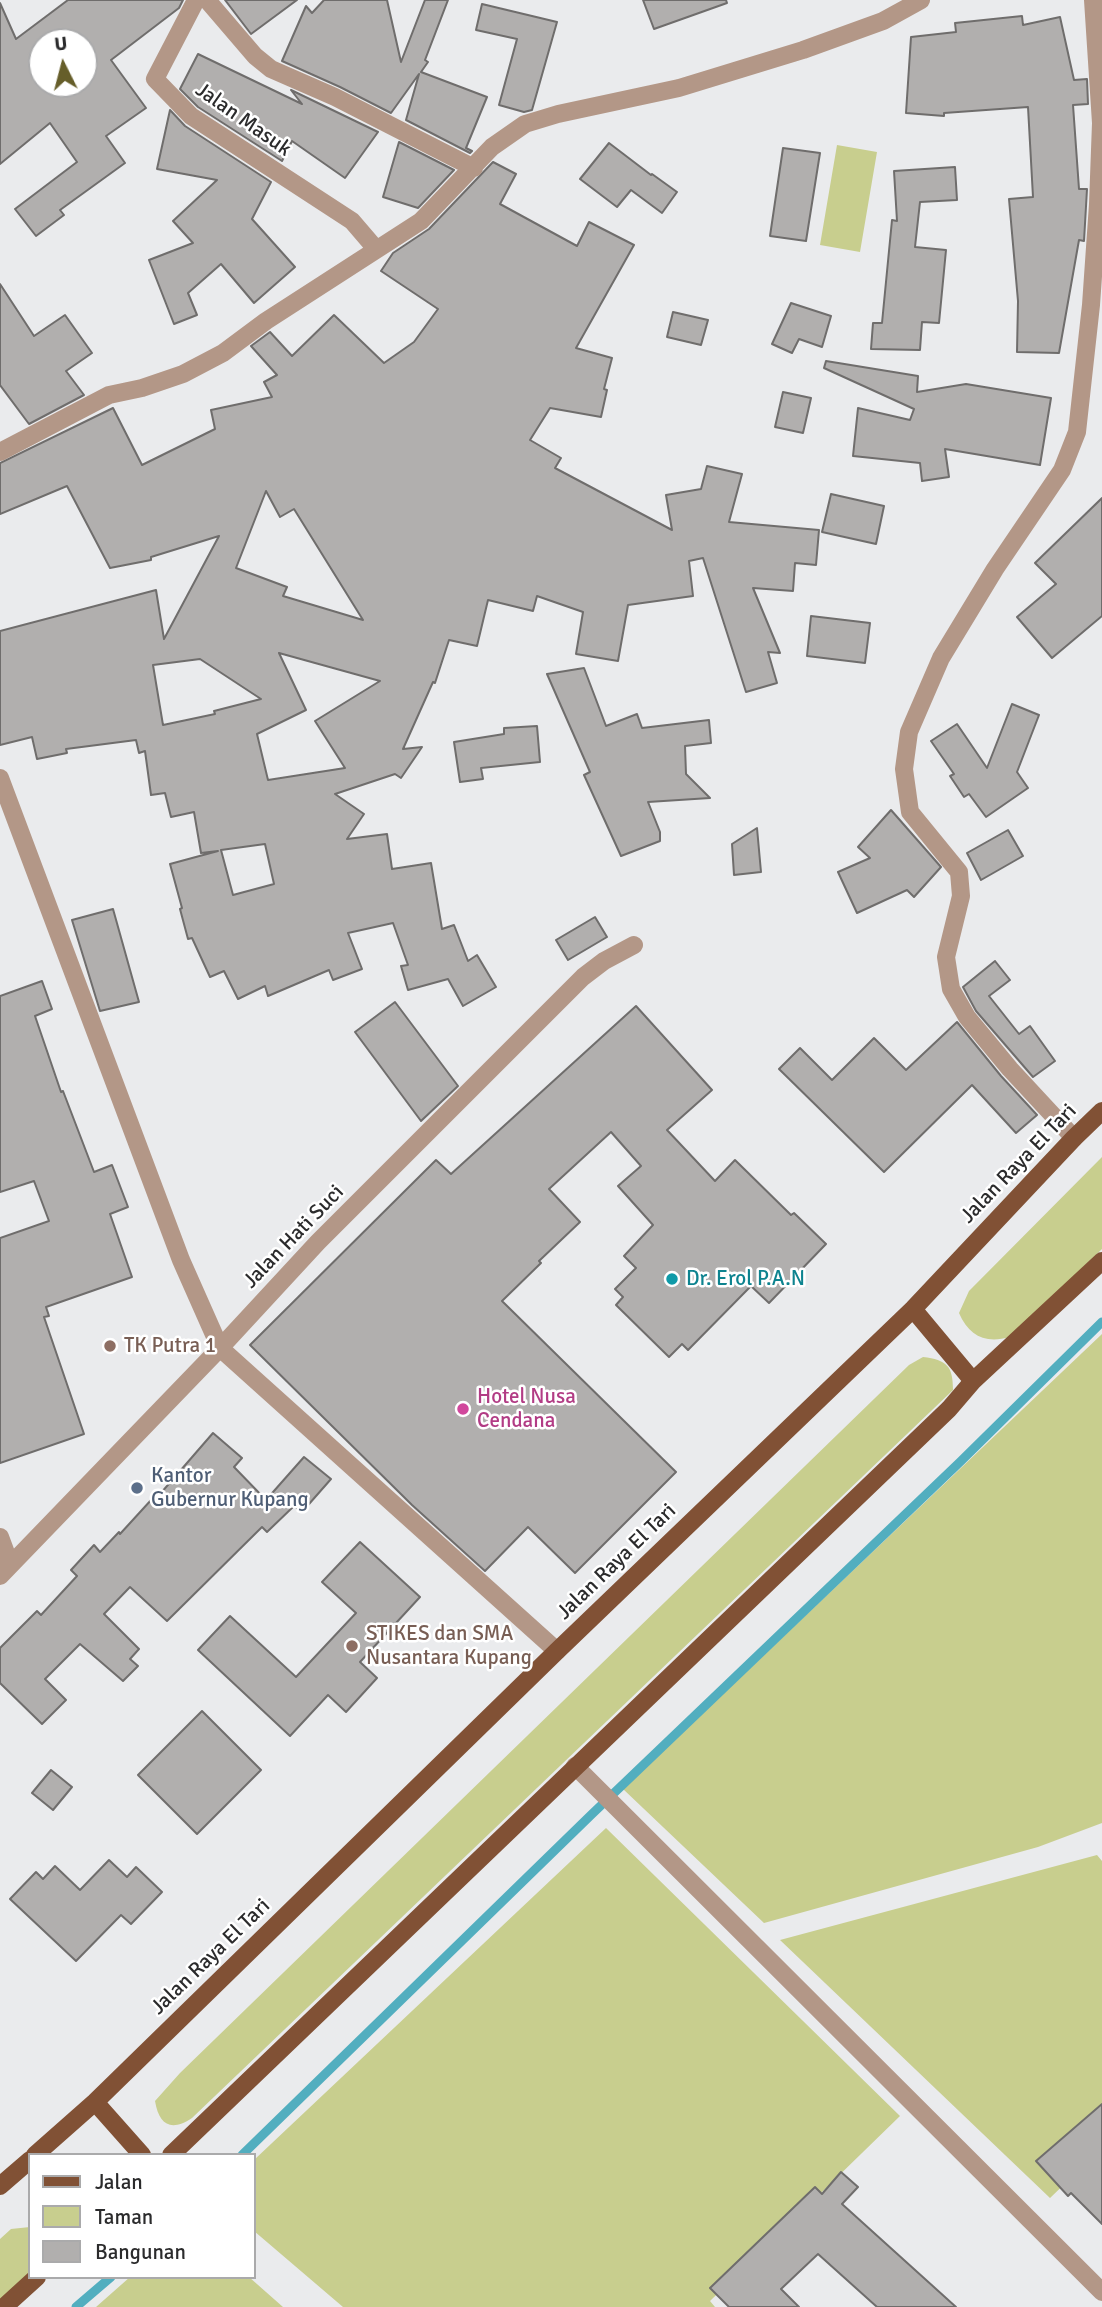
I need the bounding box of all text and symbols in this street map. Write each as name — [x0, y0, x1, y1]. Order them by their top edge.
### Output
north arrow — [28, 28, 98, 98]
text: U — [53, 32, 69, 57]
street label: Jalan Masuk — [190, 78, 296, 162]
street label: Jalan Raya El Tari — [956, 1099, 1082, 1229]
street label: Jalan Hati Suci — [238, 1180, 350, 1294]
place label: Dr. Erol P.A.N — [686, 1266, 805, 1292]
marker: Dr. Erol P.A.N — [664, 1271, 680, 1287]
place label: TK Putra 1 — [124, 1333, 216, 1359]
marker: TK Putra 1 — [102, 1338, 118, 1354]
place label: Hotel Nusa Cendana — [477, 1384, 576, 1434]
marker: Hotel Nusa Cendana — [455, 1401, 471, 1417]
place label: Kantor Gubernur Kupang — [151, 1463, 309, 1513]
marker: Kantor Gubernur Kupang — [129, 1480, 145, 1496]
street label: Jalan Raya El Tari — [552, 1499, 682, 1625]
place label: STIKES dan SMA Nusantara Kupang — [366, 1621, 532, 1671]
marker: STIKES dan SMA Nusantara Kupang — [344, 1638, 360, 1654]
street label: Jalan Raya El Tari — [146, 1894, 276, 2020]
legend — [28, 2153, 256, 2279]
text: Jalan — [95, 2169, 143, 2195]
text: Taman — [95, 2204, 153, 2230]
text: Bangunan — [95, 2239, 186, 2265]

